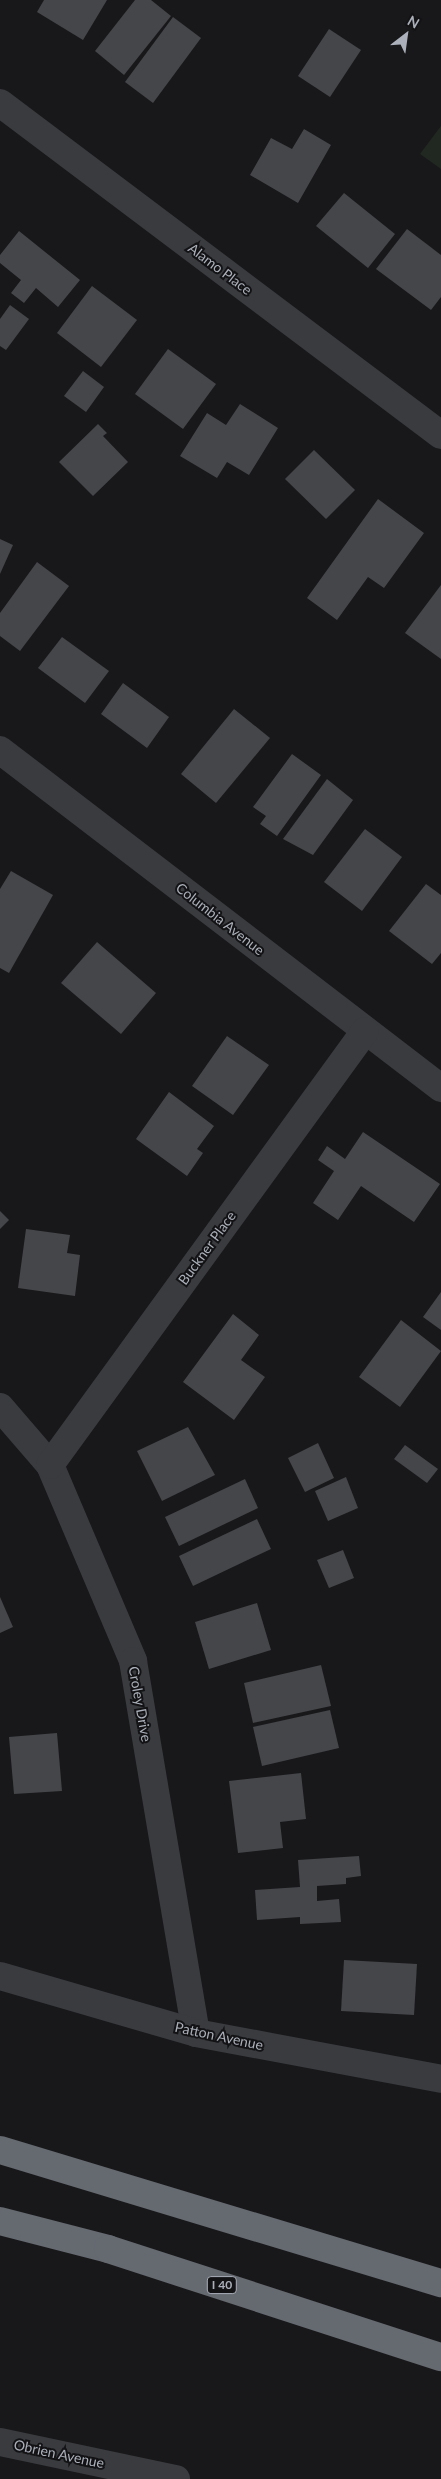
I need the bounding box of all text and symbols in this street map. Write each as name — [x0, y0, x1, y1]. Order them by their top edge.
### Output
north arrow — [381, 10, 431, 60]
text: N — [405, 12, 423, 32]
street label: Alamo Place — [185, 240, 255, 298]
street label: Columbia Avenue — [172, 879, 268, 959]
street label: Buckner Place — [175, 1208, 239, 1288]
street label: Croley Drive — [125, 1665, 155, 1743]
street label: Patton Avenue — [173, 2018, 265, 2054]
road number: I 40 — [206, 2276, 238, 2294]
street label: Obrien Avenue — [12, 2436, 106, 2472]

